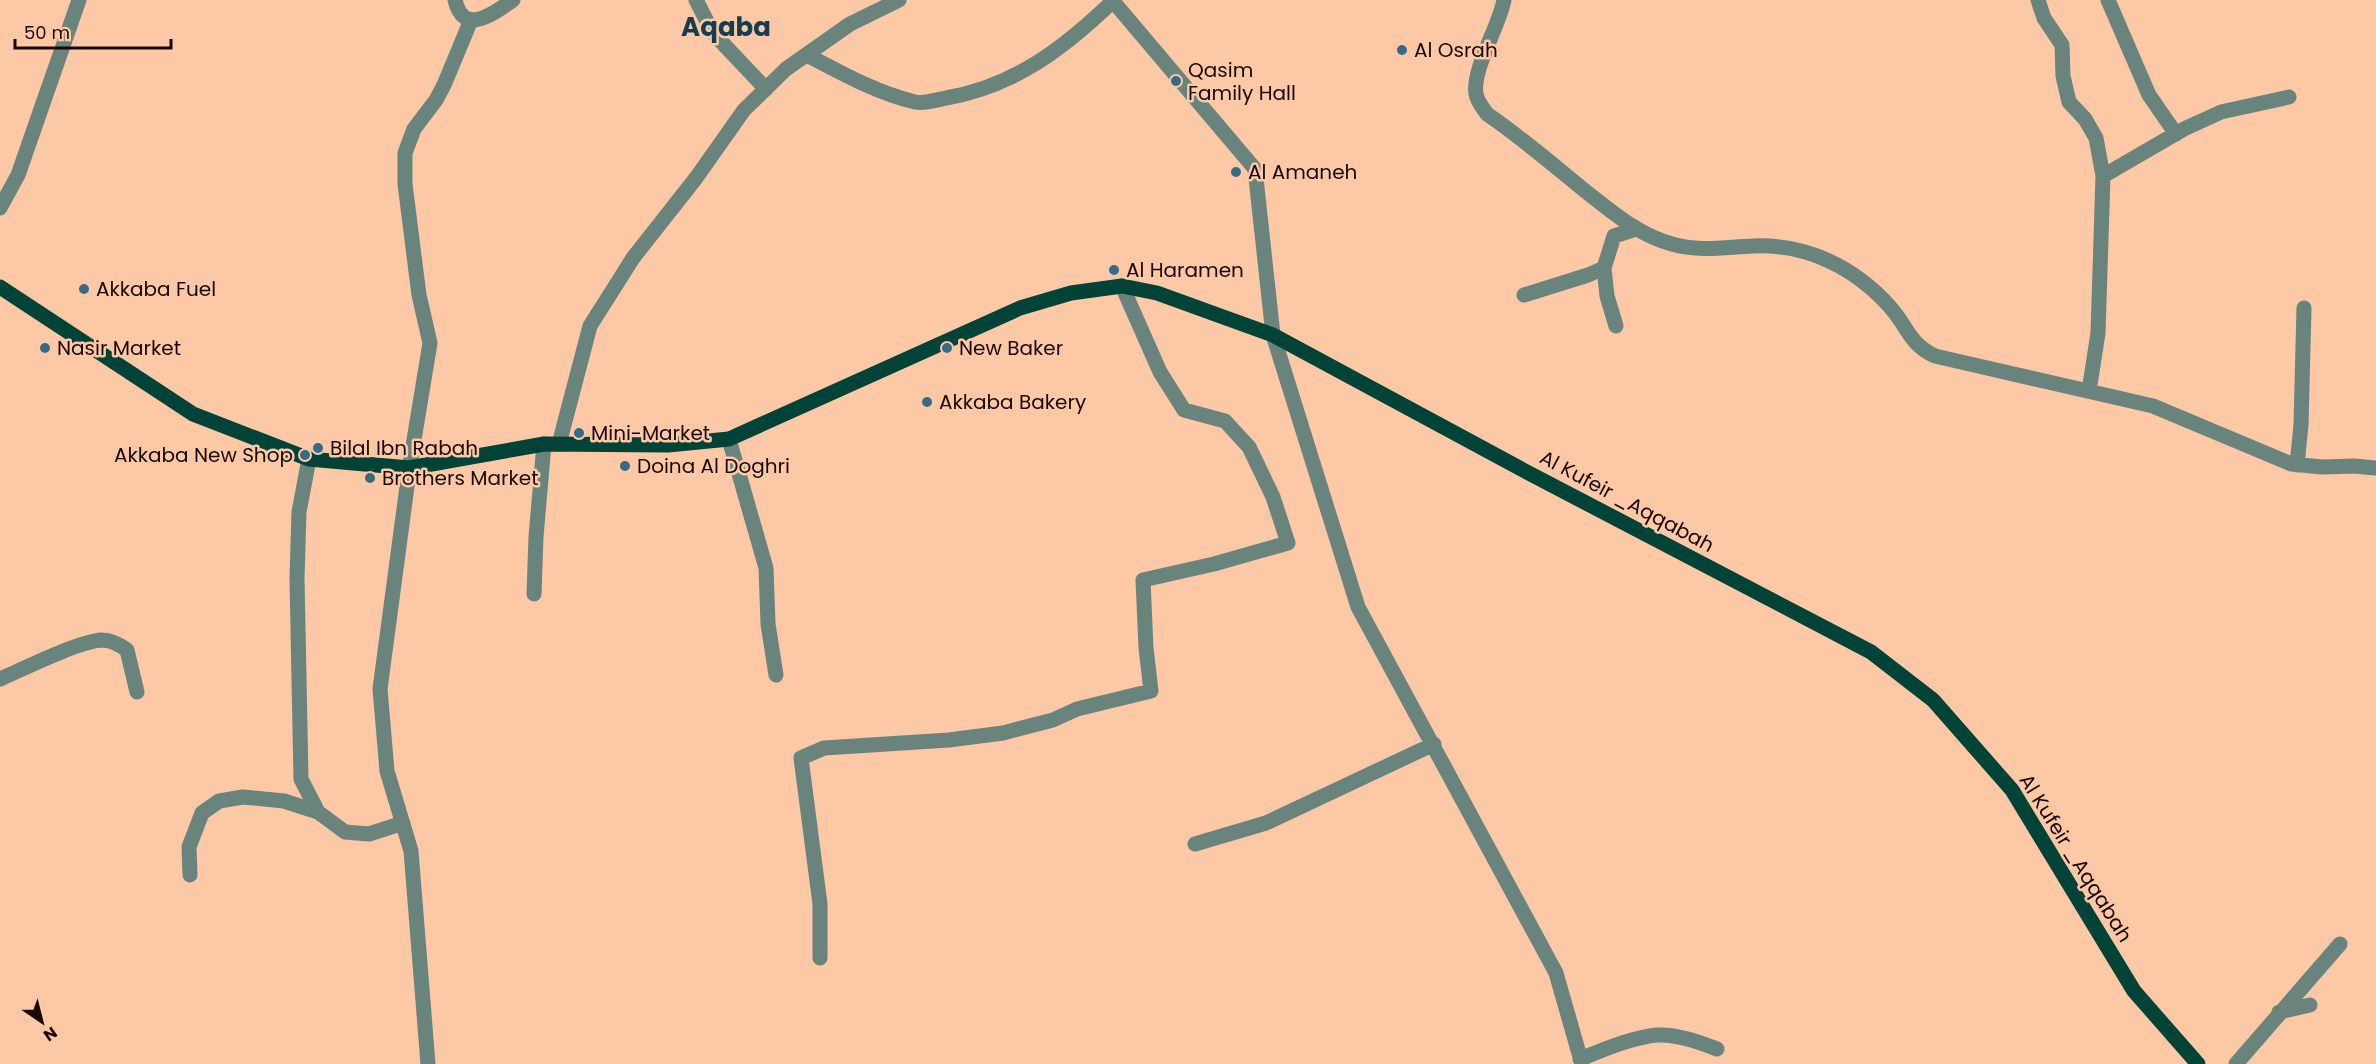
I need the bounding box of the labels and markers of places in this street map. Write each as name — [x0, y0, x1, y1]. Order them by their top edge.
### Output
place label: Al Osrah — [1414, 36, 1498, 64]
marker: Al Osrah — [1395, 43, 1409, 57]
place label: Qasim Family Hall — [1188, 56, 1296, 107]
marker: Qasim Family Hall — [1169, 74, 1183, 88]
place label: Al Amaneh — [1248, 158, 1357, 186]
marker: Al Amaneh — [1229, 165, 1243, 179]
place label: Al Haramen — [1126, 256, 1244, 284]
marker: Al Haramen — [1107, 263, 1121, 277]
place label: Akkaba Fuel — [96, 275, 216, 303]
marker: Akkaba Fuel — [77, 282, 91, 296]
place label: Nasir Market — [57, 334, 181, 362]
place label: New Baker — [959, 334, 1063, 362]
marker: Nasir Market — [38, 341, 52, 355]
marker: New Baker — [940, 341, 954, 355]
place label: Akkaba Bakery — [939, 388, 1086, 416]
marker: Akkaba Bakery — [920, 395, 934, 409]
place label: Mini-Market — [591, 419, 710, 447]
marker: Mini-Market — [572, 426, 586, 440]
place label: Bilal Ibn Rabah — [330, 434, 478, 462]
place label: Akkaba New Shop — [114, 441, 293, 469]
marker: Bilal Ibn Rabah — [311, 441, 325, 455]
marker: Akkaba New Shop — [298, 448, 312, 462]
place label: Doina Al Doghri — [637, 452, 790, 480]
marker: Doina Al Doghri — [618, 459, 632, 473]
place label: Brothers Market — [382, 464, 538, 492]
marker: Brothers Market — [363, 471, 377, 485]

